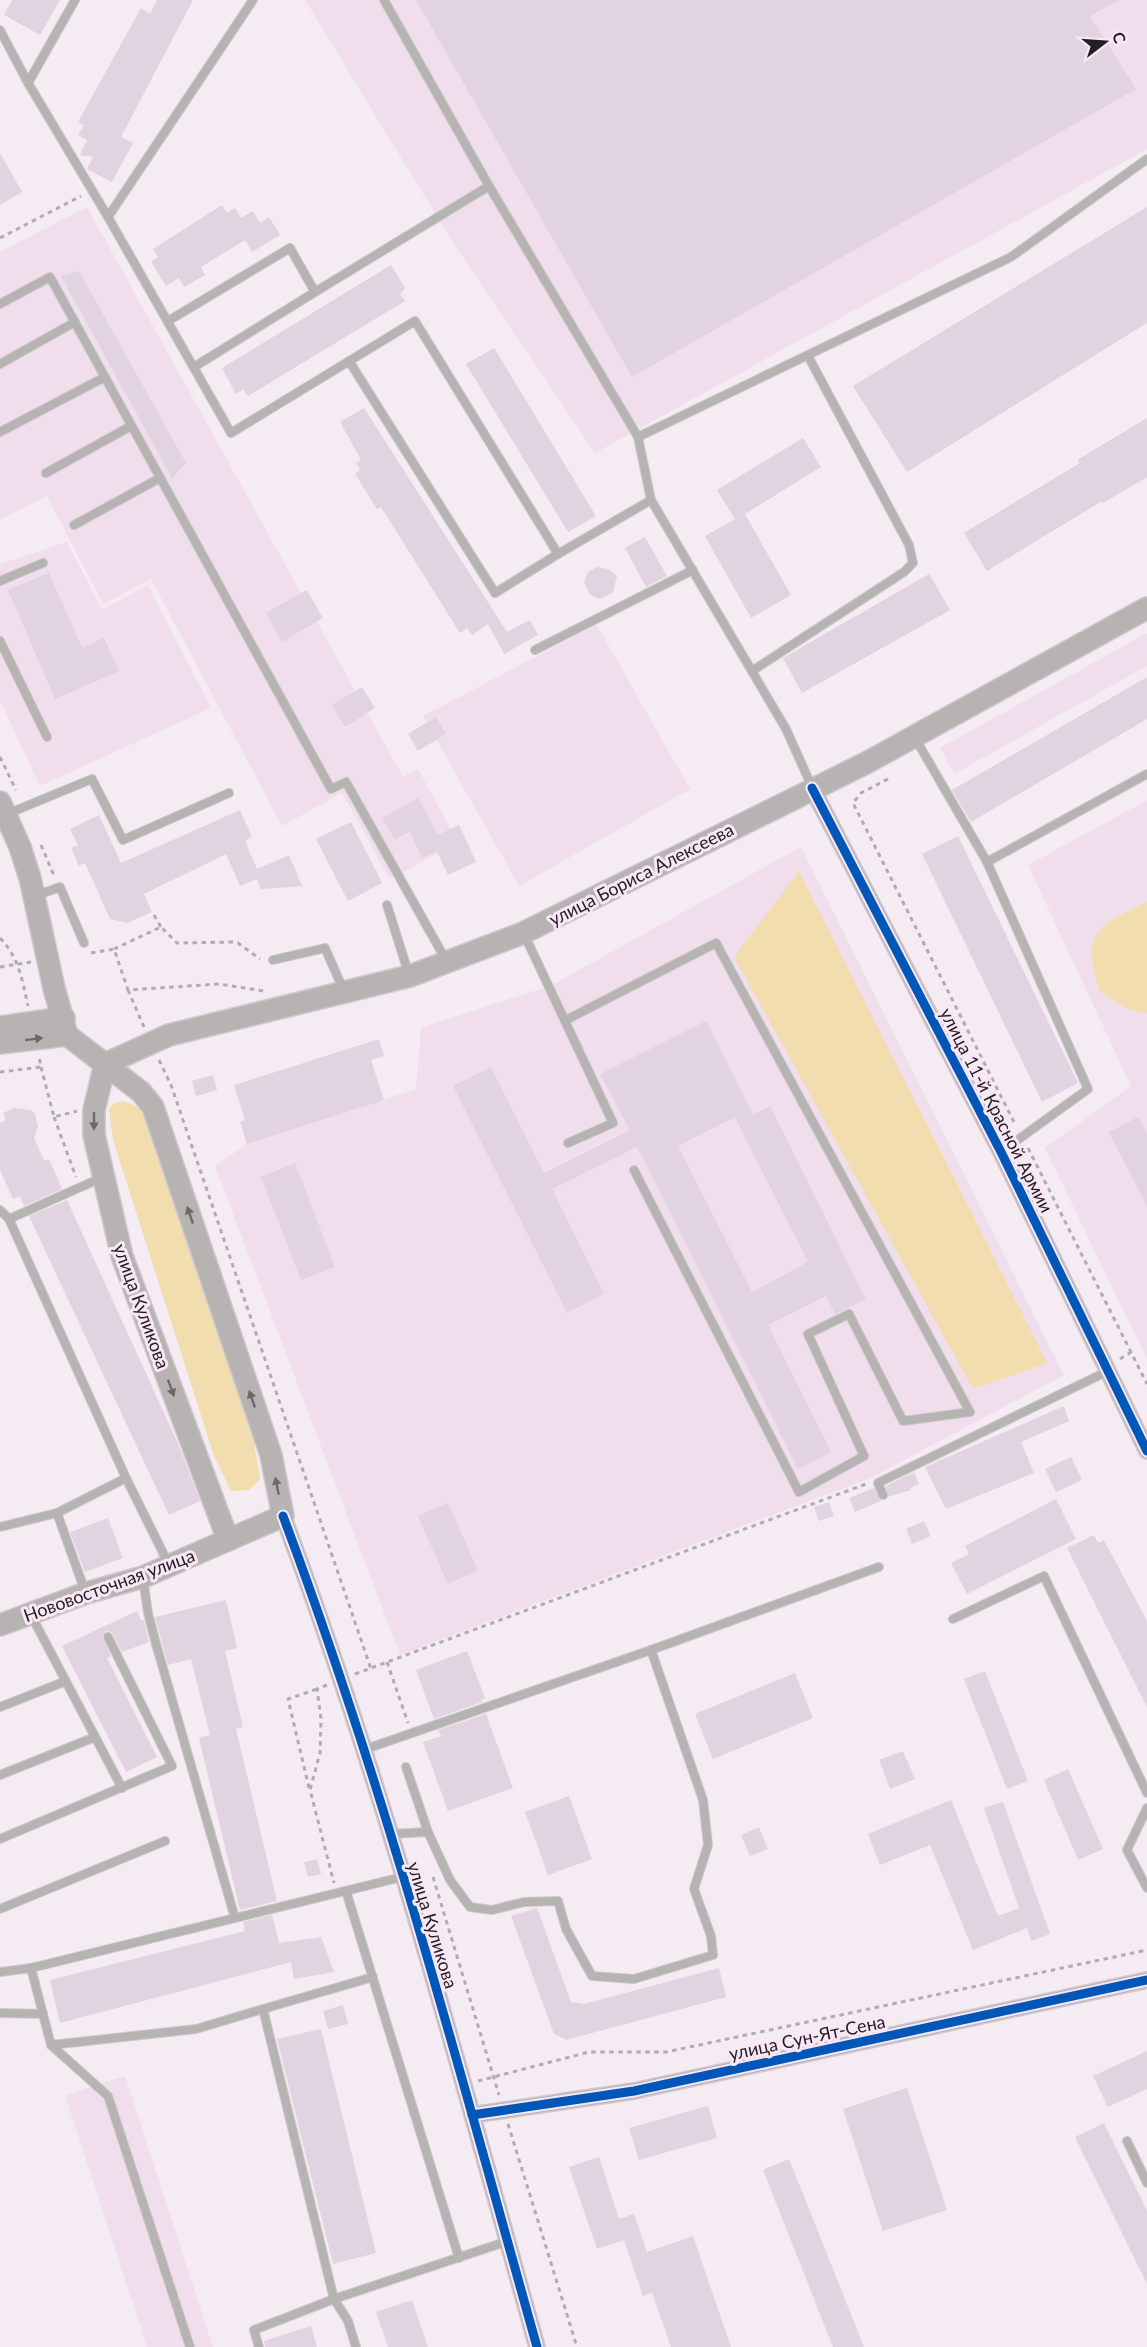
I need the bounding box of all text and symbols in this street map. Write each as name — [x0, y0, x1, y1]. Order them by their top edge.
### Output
north arrow — [1075, 12, 1135, 72]
text: С — [1109, 30, 1131, 46]
street label: улица Бориса Алексеева — [545, 818, 737, 930]
street label: улица 11-й Красной Армии — [936, 1004, 1058, 1216]
one-way arrow — [24, 1034, 43, 1044]
one-way arrow — [89, 1111, 99, 1130]
one-way arrow — [185, 1205, 195, 1223]
street label: улица Куликова — [109, 1241, 175, 1371]
one-way arrow — [167, 1379, 177, 1397]
one-way arrow — [247, 1390, 257, 1408]
one-way arrow — [272, 1476, 281, 1495]
street label: Нововосточная улица — [20, 1544, 198, 1626]
street label: улица Куликова — [403, 1859, 463, 1991]
street label: улица Сун-Ят-Сена — [727, 2010, 887, 2064]

